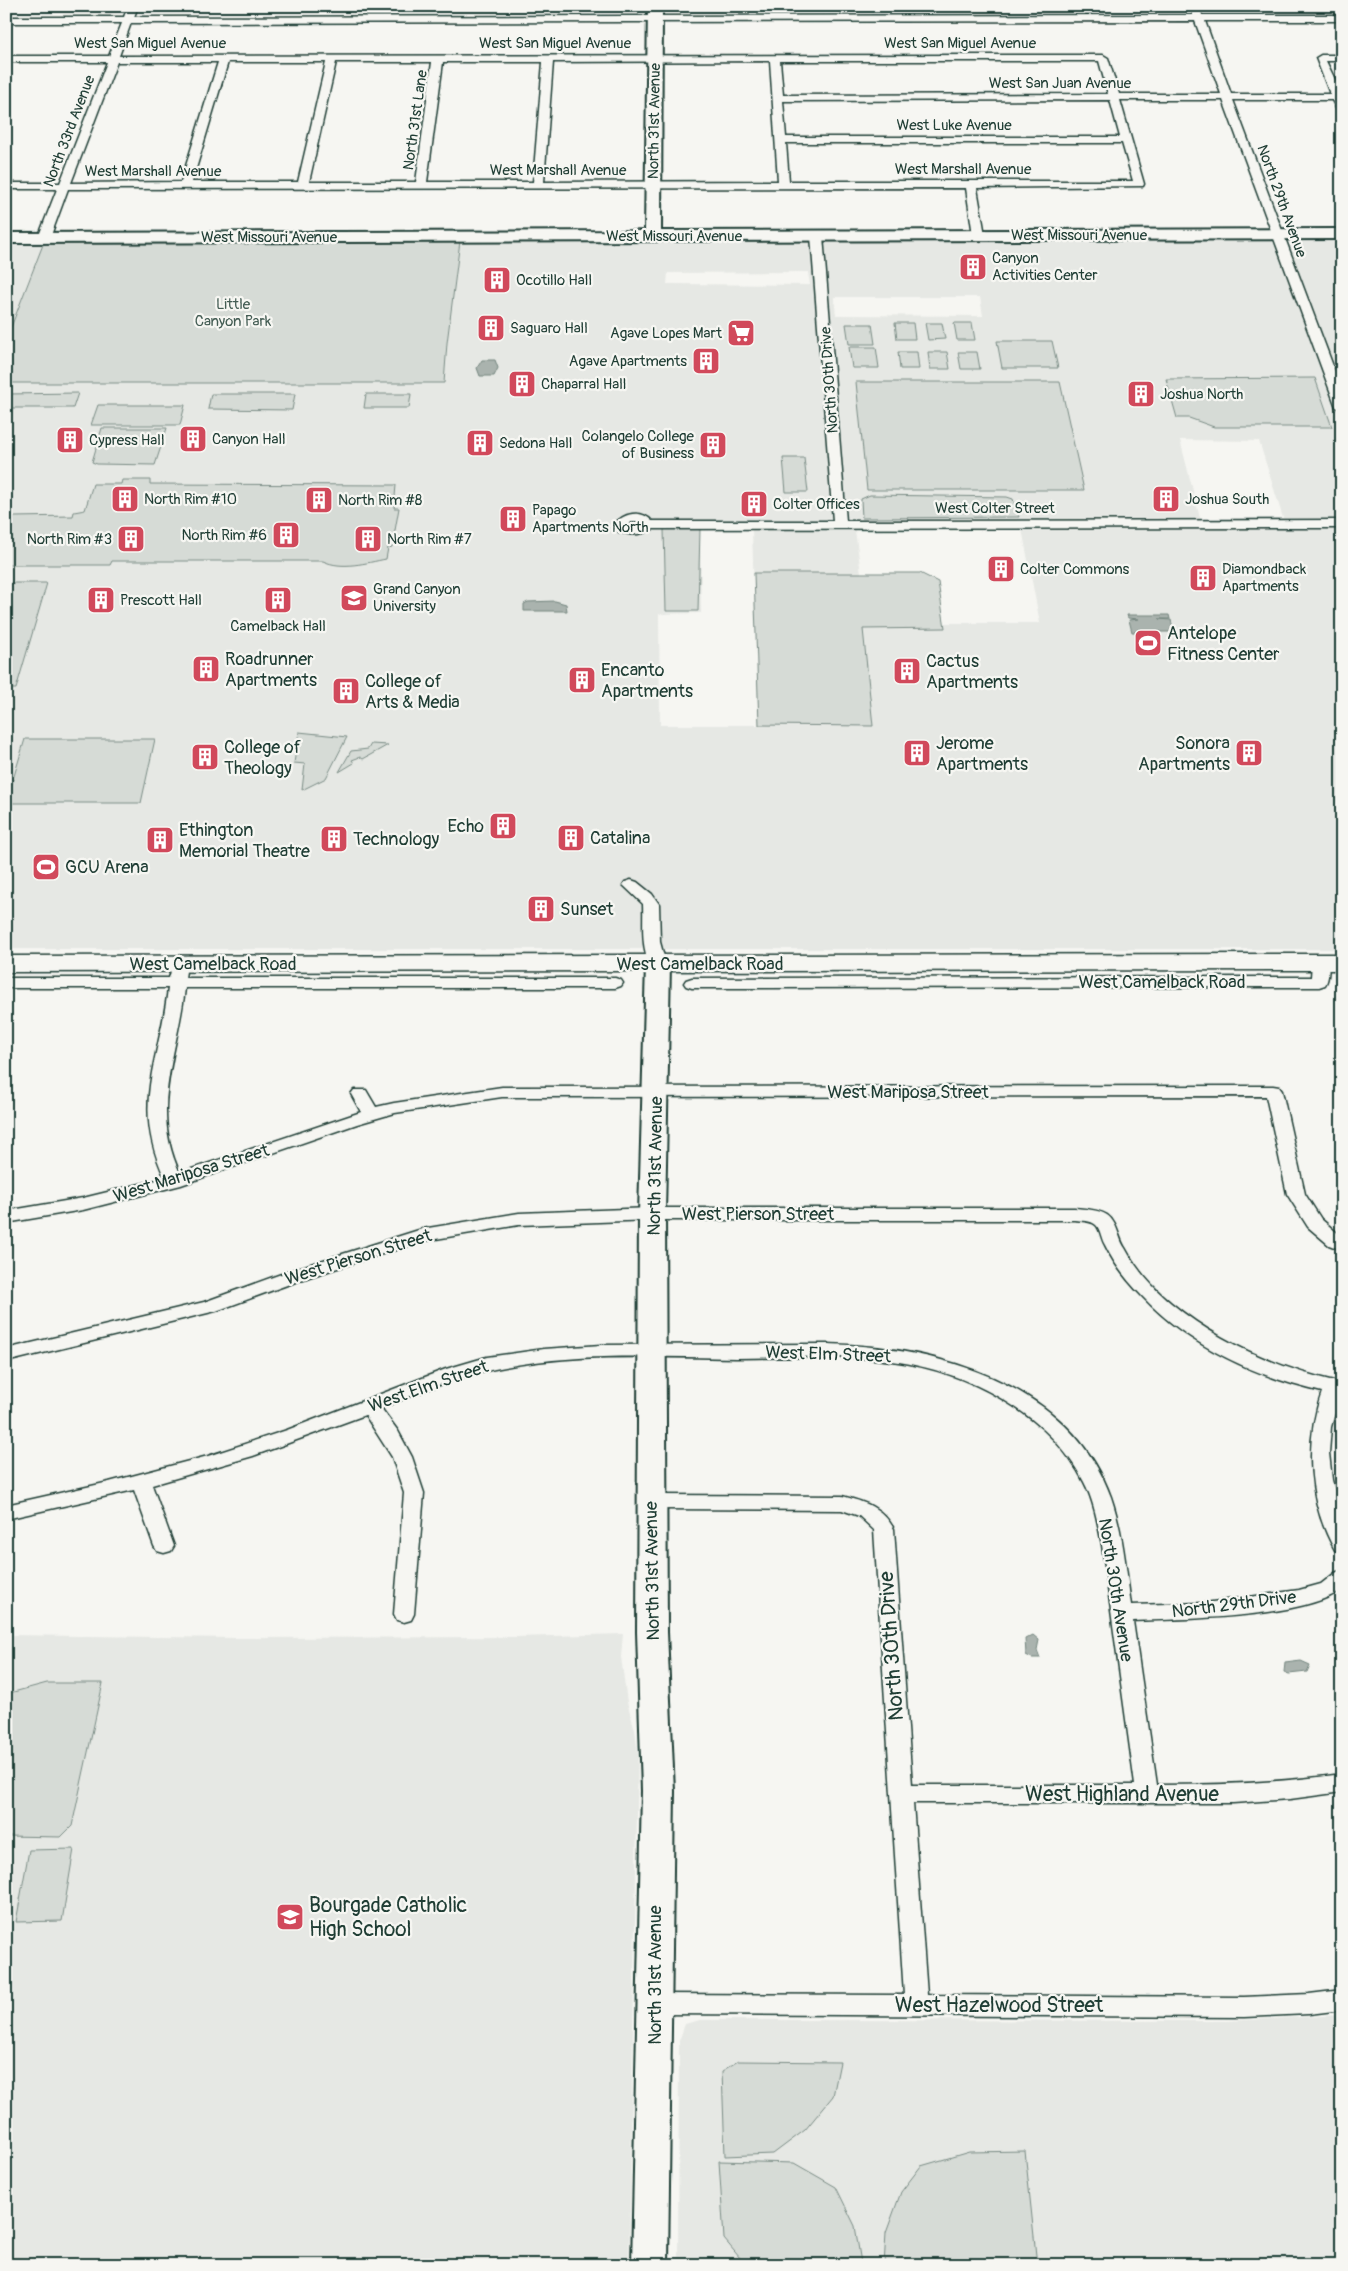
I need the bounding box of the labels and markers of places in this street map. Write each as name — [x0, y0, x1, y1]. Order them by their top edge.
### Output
place label: Canyon Activities Center — [992, 249, 1098, 285]
building icon: Canyon Activities Center — [958, 252, 988, 282]
building icon: Ocotillo Hall — [482, 265, 512, 295]
place label: Ocotillo Hall — [516, 271, 592, 290]
building icon: Saguaro Hall — [476, 313, 506, 343]
supermarket icon: Agave Lopes Mart — [726, 318, 756, 348]
place label: Saguaro Hall — [510, 319, 588, 338]
place label: Agave Lopes Mart — [610, 324, 723, 343]
building icon: Agave Apartments — [691, 346, 721, 376]
place label: Agave Apartments — [569, 352, 687, 371]
building icon: Chaparral Hall — [507, 369, 537, 399]
place label: Chaparral Hall — [541, 375, 626, 394]
building icon: Joshua North — [1126, 379, 1156, 409]
place label: Joshua North — [1160, 385, 1243, 404]
building icon: Canyon Hall — [178, 424, 208, 454]
building icon: Cypress Hall — [55, 425, 85, 455]
place label: Colangelo College of Business — [581, 427, 695, 463]
building icon: Sedona Hall — [465, 428, 495, 458]
place label: Canyon Hall — [212, 430, 286, 449]
building icon: Colangelo College of Business — [698, 430, 728, 460]
place label: Cypress Hall — [89, 431, 164, 450]
place label: Sedona Hall — [499, 434, 572, 453]
building icon: North Rim #10 — [110, 484, 140, 514]
building icon: Joshua South — [1151, 484, 1181, 514]
building icon: North Rim #8 — [304, 485, 334, 515]
building icon: Colter Offices — [739, 489, 769, 519]
place label: North Rim #10 — [144, 490, 237, 509]
place label: Joshua South — [1185, 490, 1269, 509]
place label: North Rim #8 — [338, 491, 423, 510]
place label: Colter Offices — [773, 495, 860, 514]
place label: Papago Apartments North — [532, 501, 649, 537]
building icon: Papago Apartments North — [498, 504, 528, 534]
building icon: North Rim #6 — [271, 520, 301, 550]
building icon: North Rim #3 — [116, 524, 146, 554]
building icon: North Rim #7 — [353, 524, 383, 554]
place label: North Rim #6 — [181, 526, 267, 545]
place label: North Rim #3 — [27, 530, 112, 549]
place label: North Rim #7 — [387, 530, 472, 549]
building icon: Colter Commons — [986, 554, 1016, 584]
place label: Colter Commons — [1020, 560, 1130, 579]
place label: Diamondback Apartments — [1222, 560, 1307, 596]
building icon: Diamondback Apartments — [1188, 563, 1218, 593]
place label: Grand Canyon University — [373, 580, 461, 616]
school or university icon: Grand Canyon University — [339, 583, 369, 613]
building icon: Prescott Hall — [86, 585, 116, 615]
building icon: Camelback Hall — [263, 585, 293, 615]
place label: Prescott Hall — [120, 591, 202, 610]
place label: Camelback Hall — [230, 617, 326, 636]
place label: Antelope Fitness Center — [1167, 622, 1280, 666]
sports icon: Antelope Fitness Center — [1133, 628, 1163, 658]
place label: Roadrunner Apartments — [225, 648, 317, 692]
place label: Cactus Apartments — [926, 650, 1018, 694]
building icon: Roadrunner Apartments — [191, 654, 221, 684]
building icon: Cactus Apartments — [892, 656, 922, 686]
place label: Encanto Apartments — [601, 659, 693, 703]
building icon: Encanto Apartments — [567, 665, 597, 695]
place label: College of Arts & Media — [365, 670, 460, 714]
building icon: College of Arts & Media — [331, 676, 361, 706]
place label: Jerome Apartments — [936, 732, 1028, 776]
place label: Sonora Apartments — [1138, 732, 1230, 776]
place label: College of Theology — [224, 736, 302, 780]
building icon: Jerome Apartments — [902, 738, 932, 768]
building icon: Sonora Apartments — [1234, 738, 1264, 768]
building icon: College of Theology — [190, 742, 220, 772]
building icon: Echo — [488, 811, 518, 841]
place label: Echo — [447, 815, 484, 838]
place label: Ethington Memorial Theatre — [179, 819, 310, 863]
building icon: Catalina — [556, 823, 586, 853]
building icon: Technology — [319, 824, 349, 854]
building icon: Ethington Memorial Theatre — [145, 825, 175, 855]
place label: Catalina — [590, 827, 650, 850]
place label: Technology — [353, 828, 440, 851]
sports icon: GCU Arena — [31, 852, 61, 882]
place label: GCU Arena — [65, 856, 149, 879]
building icon: Sunset — [526, 894, 556, 924]
place label: Sunset — [560, 898, 614, 921]
place label: Bourgade Catholic High School — [309, 1892, 467, 1943]
school or university icon: Bourgade Catholic High School — [275, 1902, 305, 1932]

